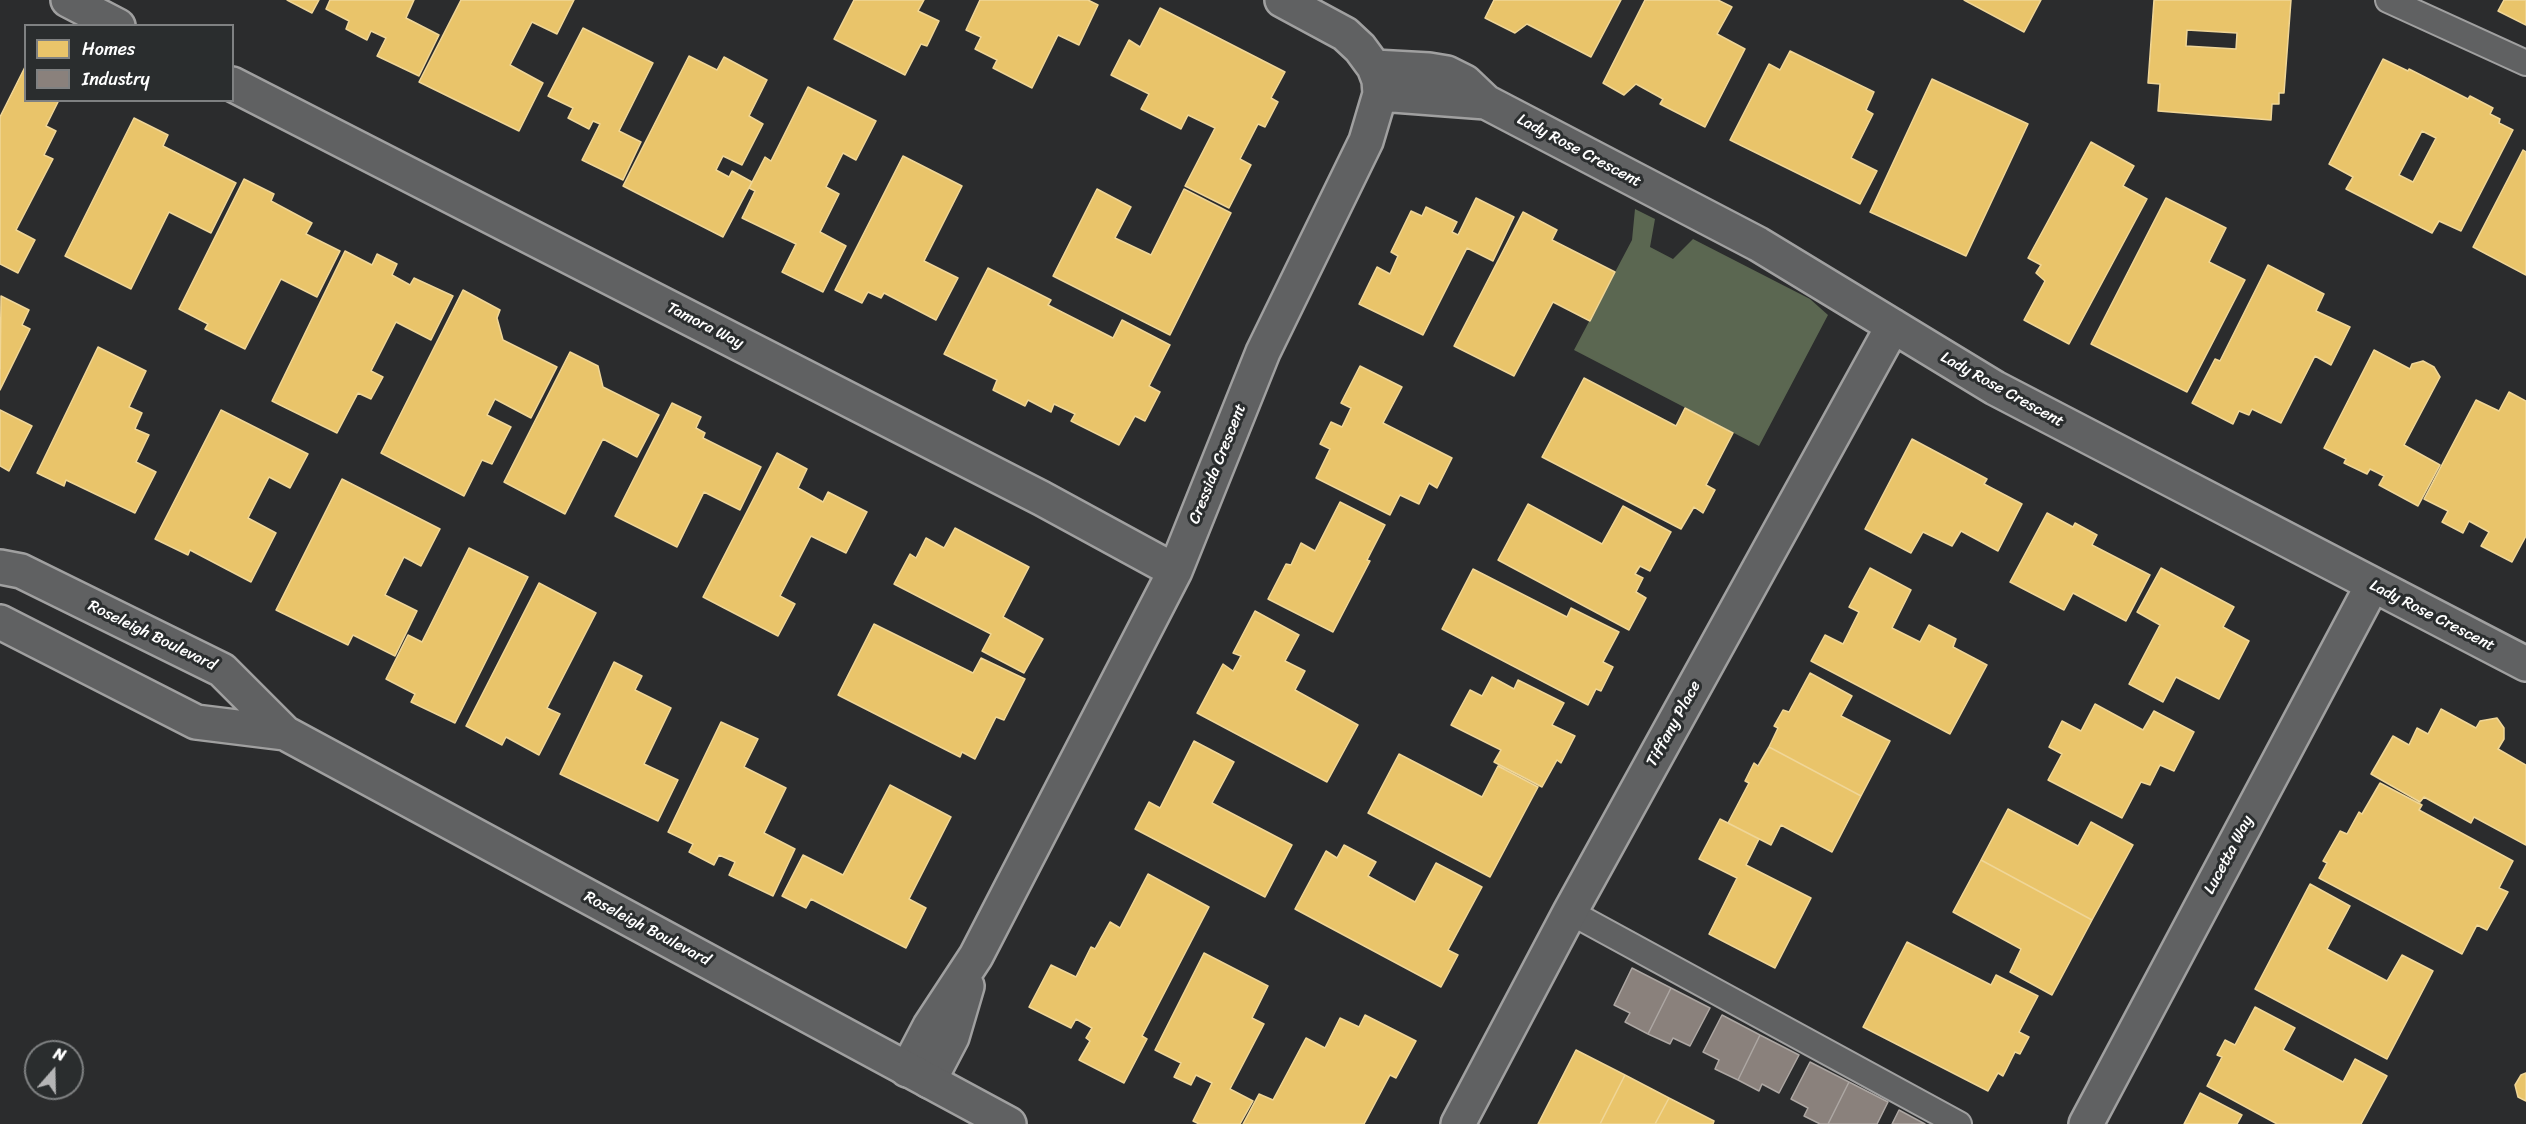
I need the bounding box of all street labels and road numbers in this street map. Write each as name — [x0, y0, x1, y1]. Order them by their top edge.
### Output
street label: Lady Rose Crescent — [1514, 110, 1644, 192]
street label: Tamora Way — [664, 299, 746, 353]
street label: Lady Rose Crescent — [1937, 348, 2067, 432]
street label: Cressida Crescent — [1185, 401, 1251, 527]
street label: Lady Rose Crescent — [2366, 576, 2498, 656]
street label: Roseleigh Boulevard — [85, 597, 219, 675]
street label: Tiffany Place — [1643, 678, 1705, 770]
street label: Lucetta Way — [2200, 812, 2258, 898]
street label: Roseleigh Boulevard — [581, 888, 713, 970]

